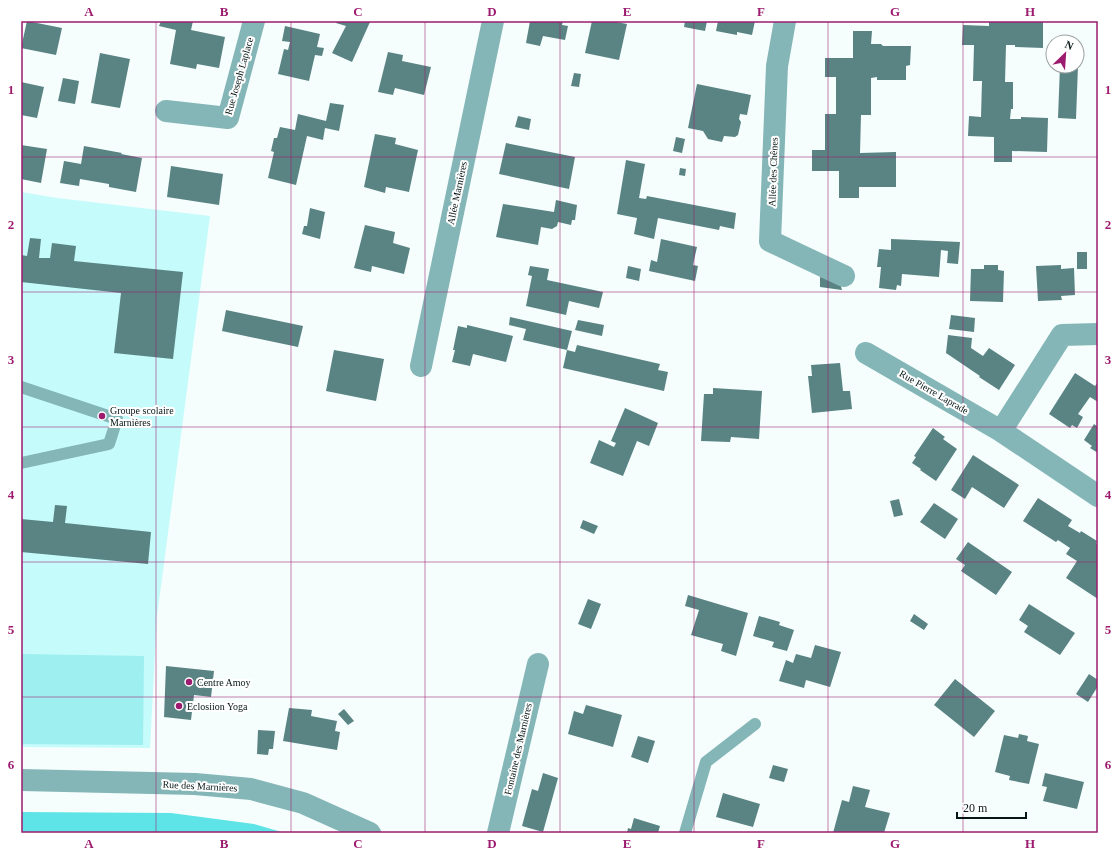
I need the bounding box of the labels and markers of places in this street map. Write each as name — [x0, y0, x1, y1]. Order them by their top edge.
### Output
place label: Groupe scolaire Marnières — [110, 405, 174, 428]
marker: Groupe scolaire Marnières — [97, 411, 107, 421]
marker: Centre Amoy — [184, 677, 194, 687]
place label: Centre Amoy — [197, 677, 251, 688]
marker: Eclosiion Yoga — [174, 701, 184, 711]
place label: Eclosiion Yoga — [187, 701, 248, 712]

